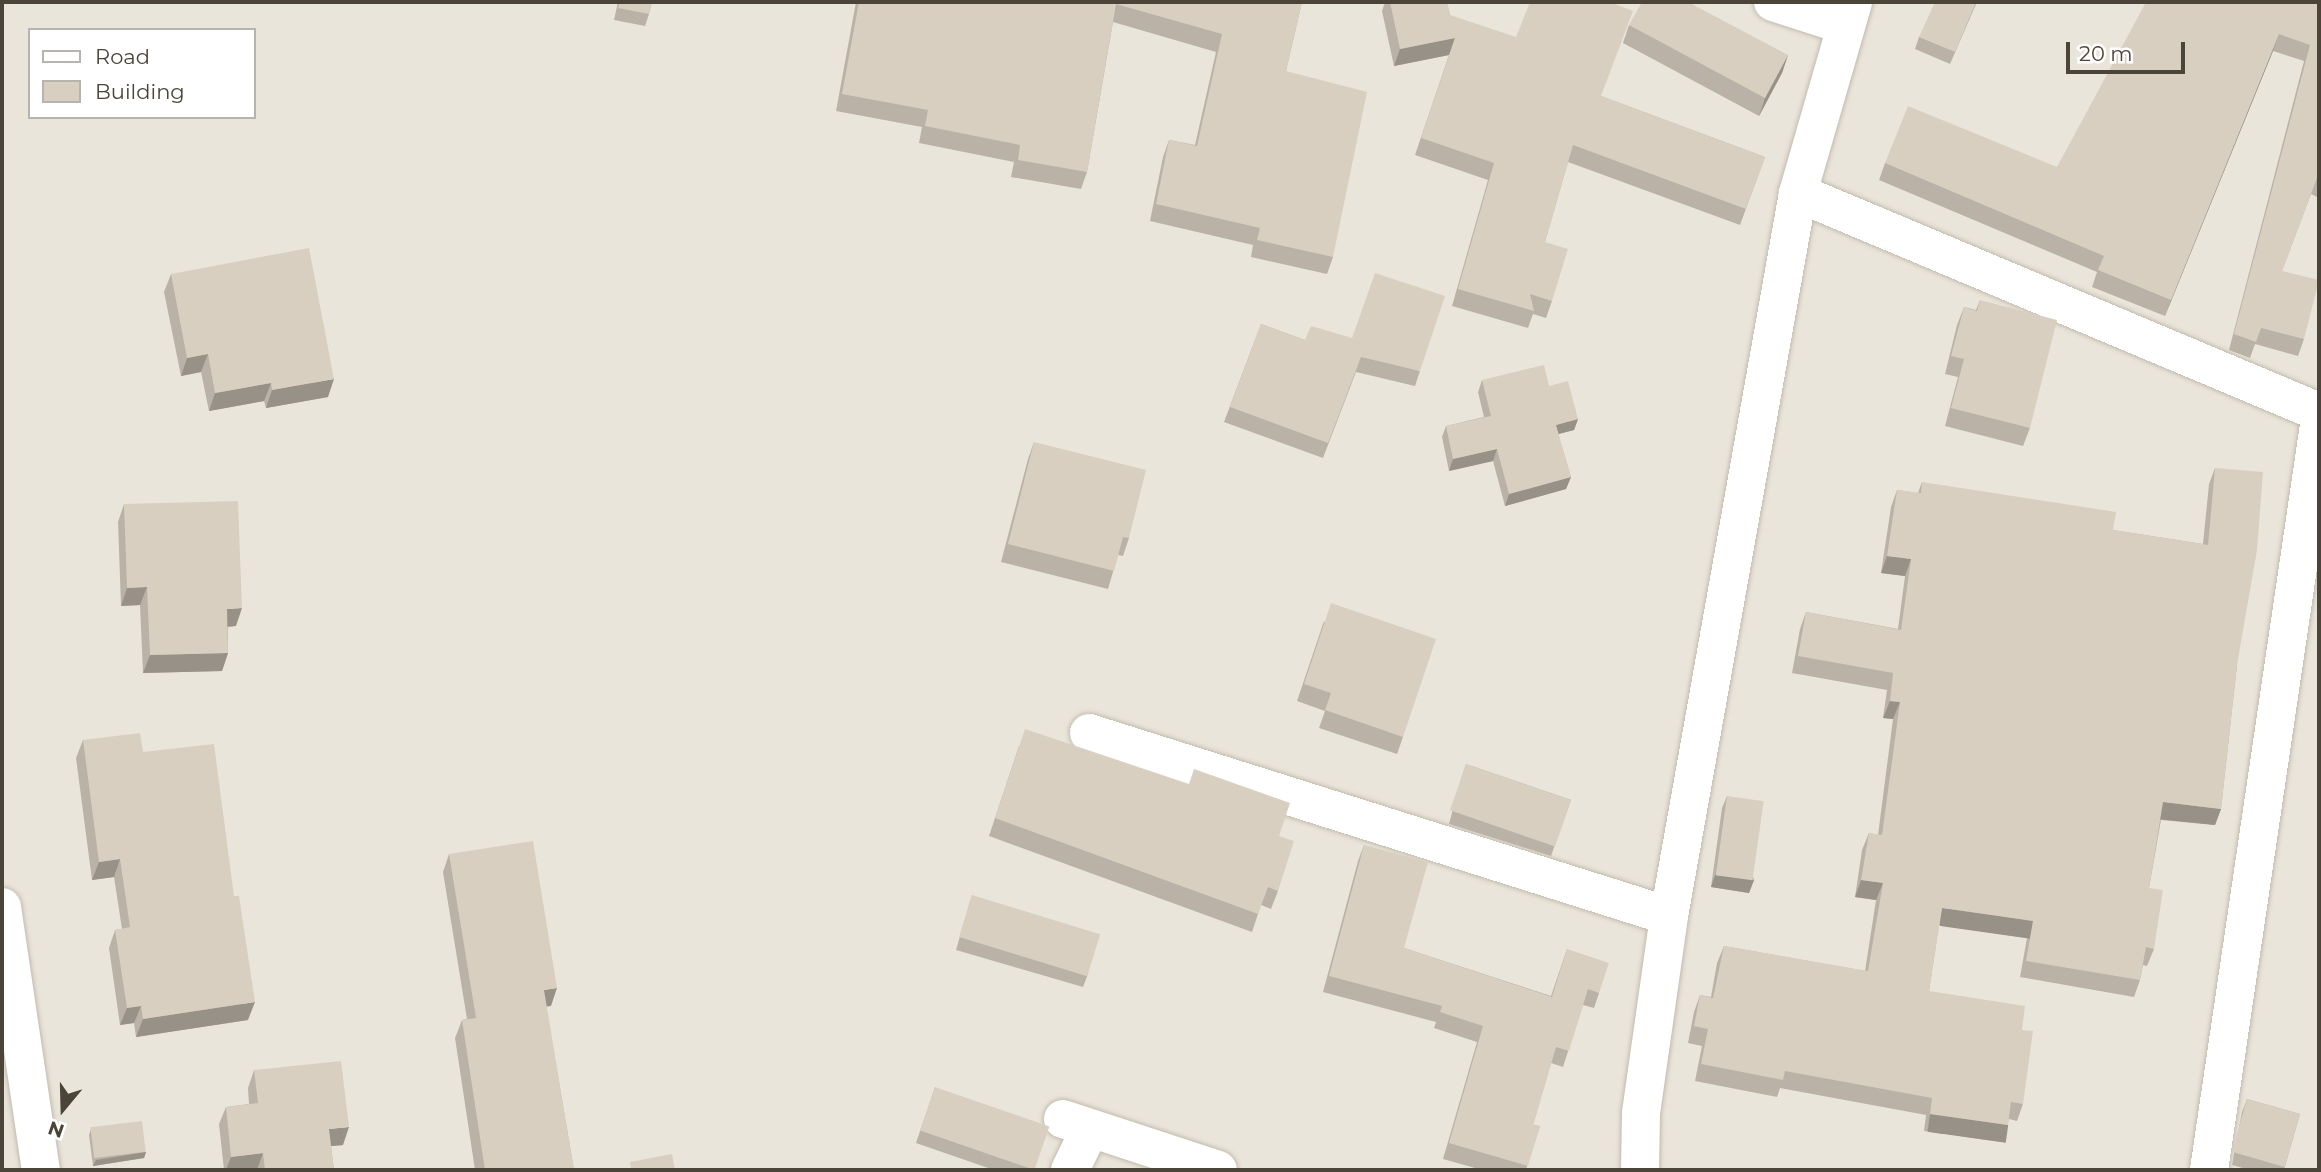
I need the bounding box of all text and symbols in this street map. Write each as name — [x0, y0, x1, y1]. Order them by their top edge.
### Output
legend — [28, 28, 256, 119]
scale bar — [2069, 28, 2188, 72]
text: 20 m — [2079, 41, 2133, 66]
text: Road — [95, 44, 150, 69]
text: Building — [95, 79, 185, 104]
north arrow — [28, 1074, 98, 1144]
text: N — [45, 1116, 67, 1143]

